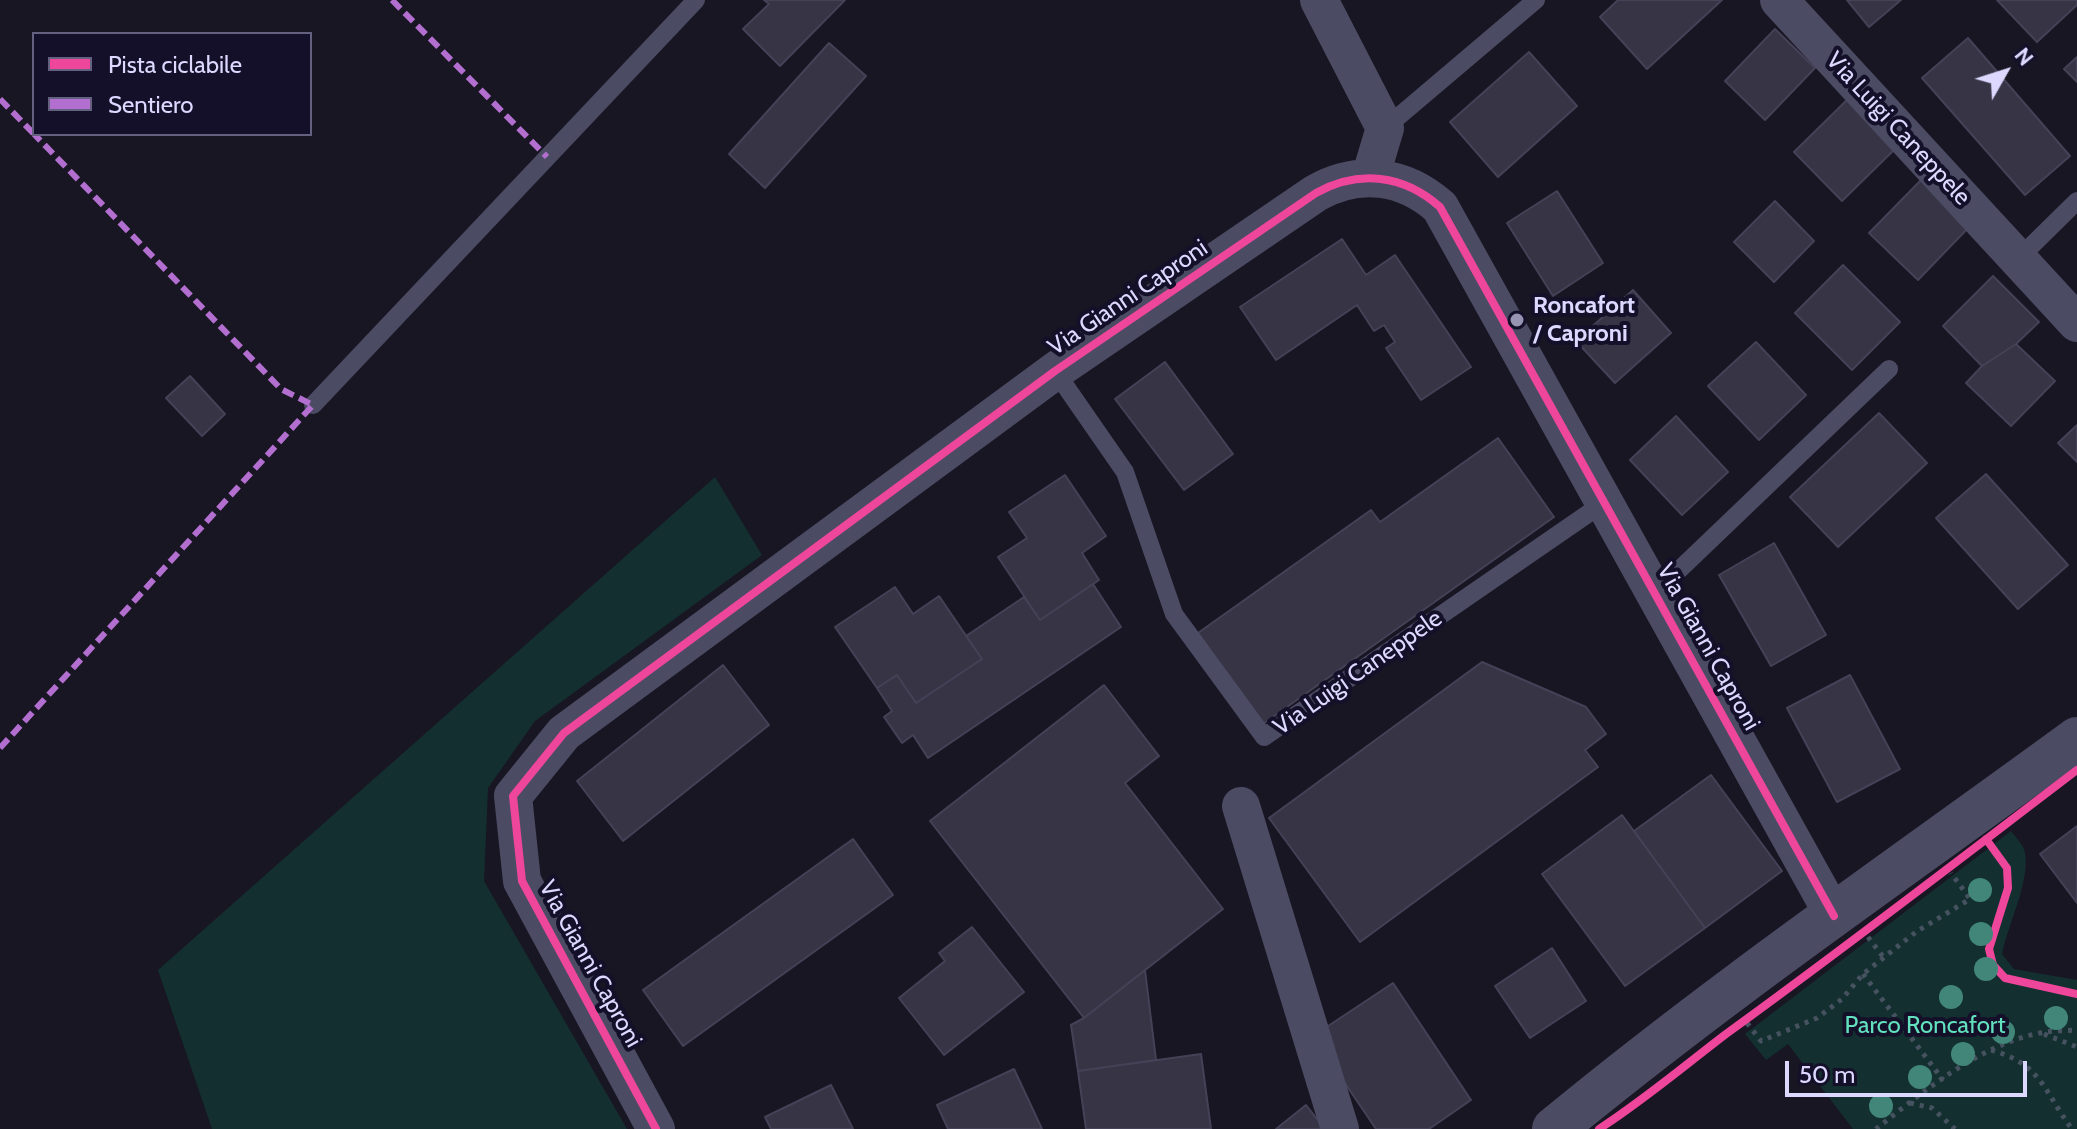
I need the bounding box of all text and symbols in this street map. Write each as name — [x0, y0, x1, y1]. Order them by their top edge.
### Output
legend — [32, 32, 312, 136]
north arrow — [1965, 32, 2045, 112]
text: N — [2009, 42, 2039, 71]
street label: Via Luigi Caneppele — [1820, 46, 1976, 212]
text: Pista ciclabile — [108, 50, 242, 79]
text: Sentiero — [108, 90, 193, 119]
street label: Via Gianni Caproni — [1043, 234, 1213, 362]
place label: Roncafort / Caproni — [1533, 292, 1635, 348]
marker: Roncafort / Caproni — [1508, 311, 1526, 329]
street label: Via Gianni Caproni — [1650, 559, 1766, 735]
street label: Via Luigi Caneppele — [1268, 604, 1448, 742]
street label: Via Gianni Caproni — [532, 876, 648, 1052]
park label: Parco Roncafort — [1844, 1012, 2006, 1040]
scale bar — [1789, 1045, 2031, 1095]
text: 50 m — [1799, 1060, 1855, 1089]

